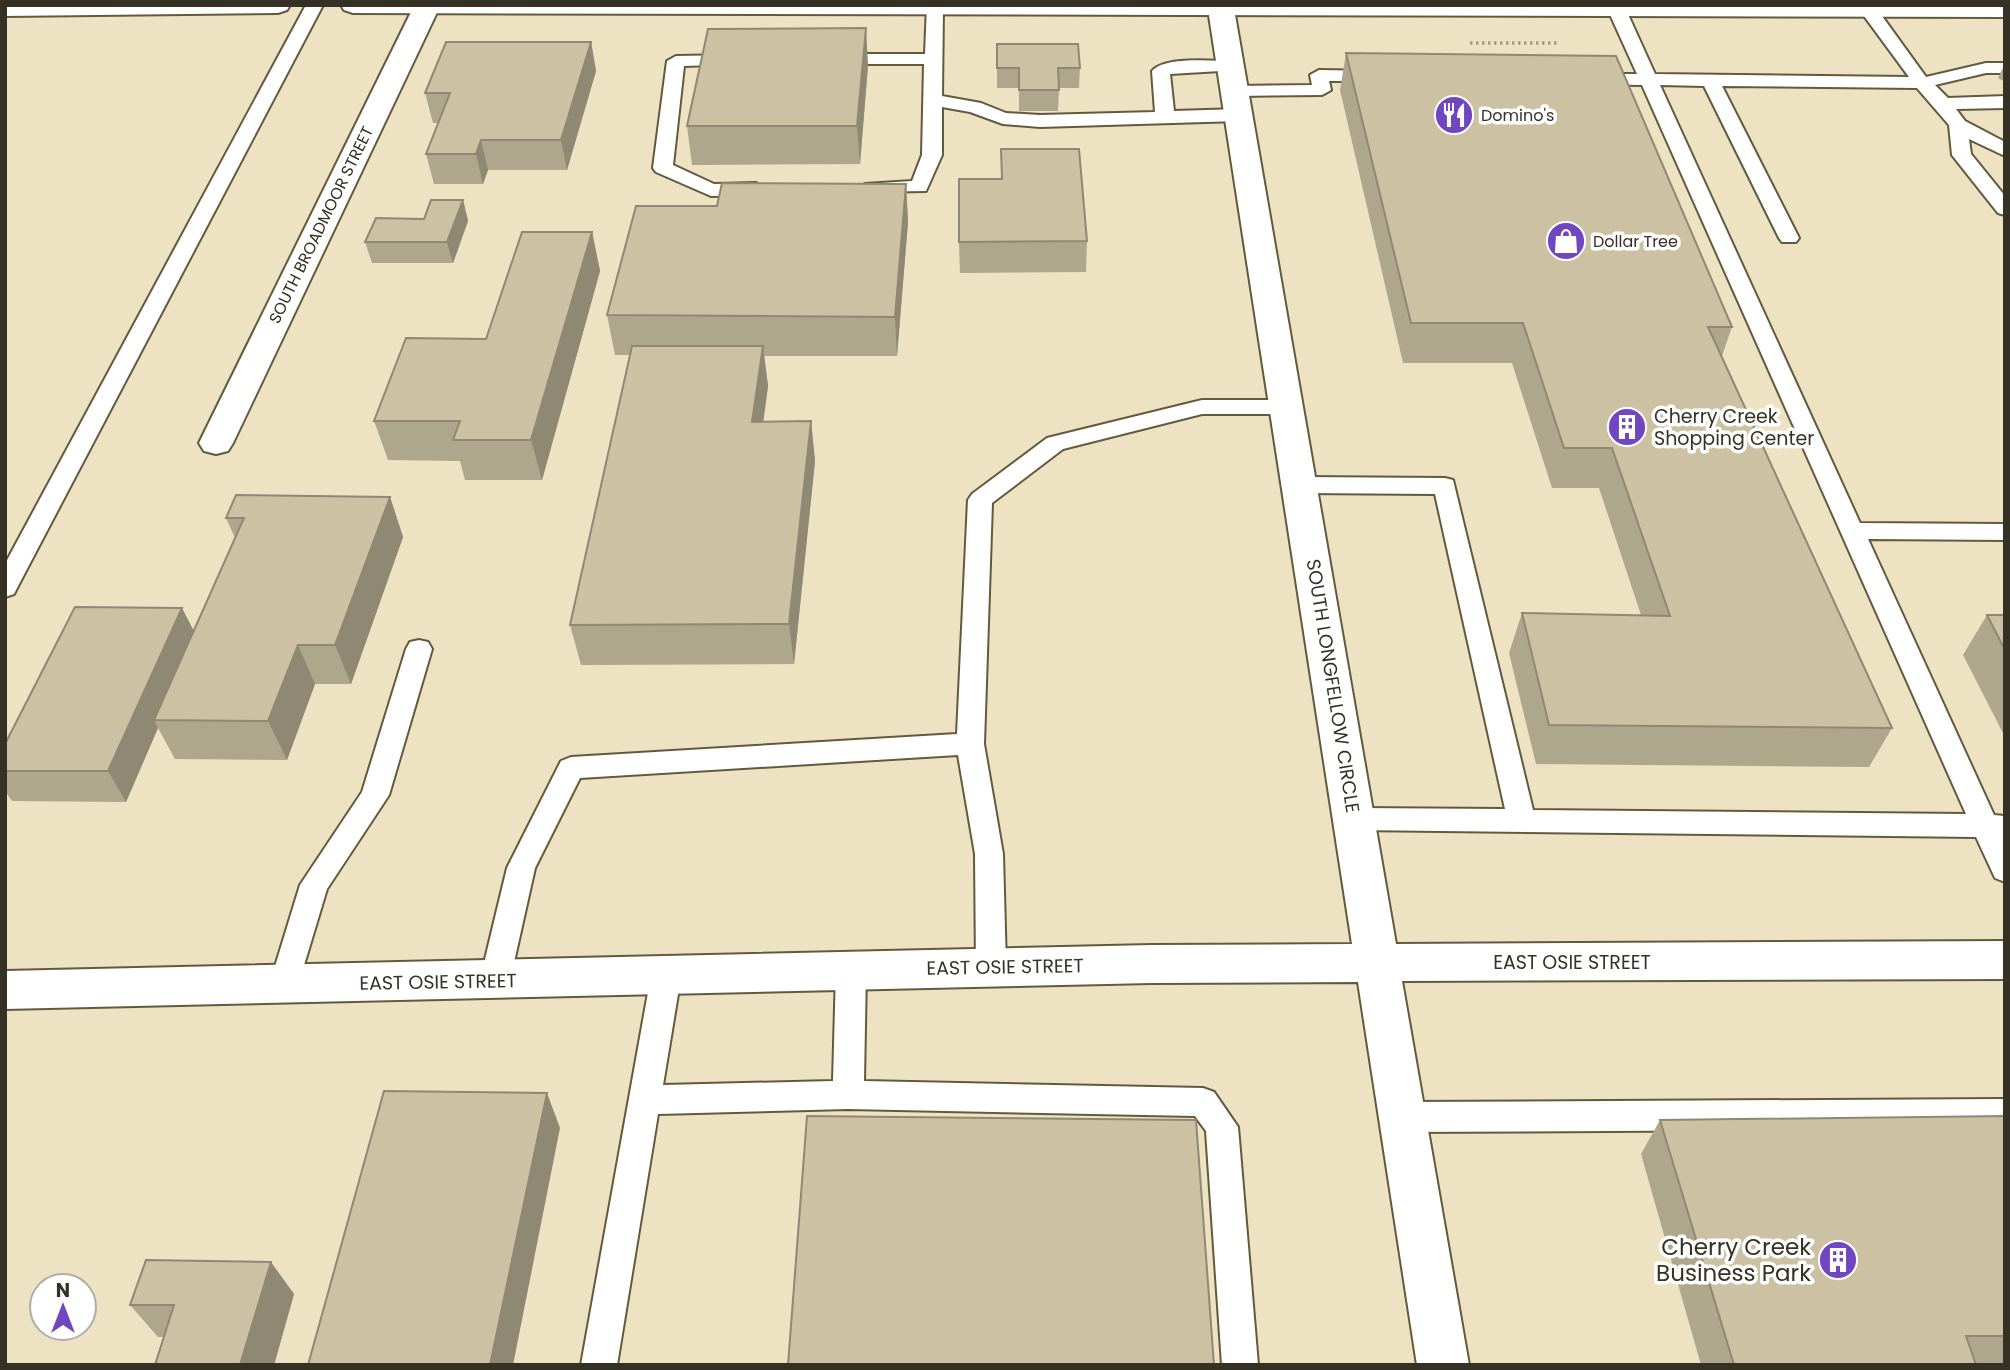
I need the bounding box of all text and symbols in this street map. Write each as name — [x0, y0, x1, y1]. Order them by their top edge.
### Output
restaurant icon: Domino's — [1433, 94, 1475, 136]
place label: Domino's — [1481, 104, 1554, 127]
street label: SOUTH BROADMOOR STREET — [263, 122, 379, 327]
shop icon: Dollar Tree — [1545, 220, 1587, 262]
place label: Dollar Tree — [1593, 230, 1678, 253]
place label: Cherry Creek Shopping Center — [1654, 403, 1814, 452]
building icon: Cherry Creek Shopping Center — [1606, 406, 1648, 448]
street label: SOUTH LONGFELLOW CIRCLE — [1300, 557, 1366, 815]
street label: EAST OSIE STREET — [1493, 949, 1651, 976]
street label: EAST OSIE STREET — [926, 952, 1084, 982]
street label: EAST OSIE STREET — [359, 967, 517, 997]
place label: Cherry Creek Business Park — [1656, 1231, 1811, 1289]
building icon: Cherry Creek Business Park — [1817, 1239, 1859, 1281]
north arrow — [28, 1272, 98, 1342]
text: N — [56, 1277, 70, 1304]

